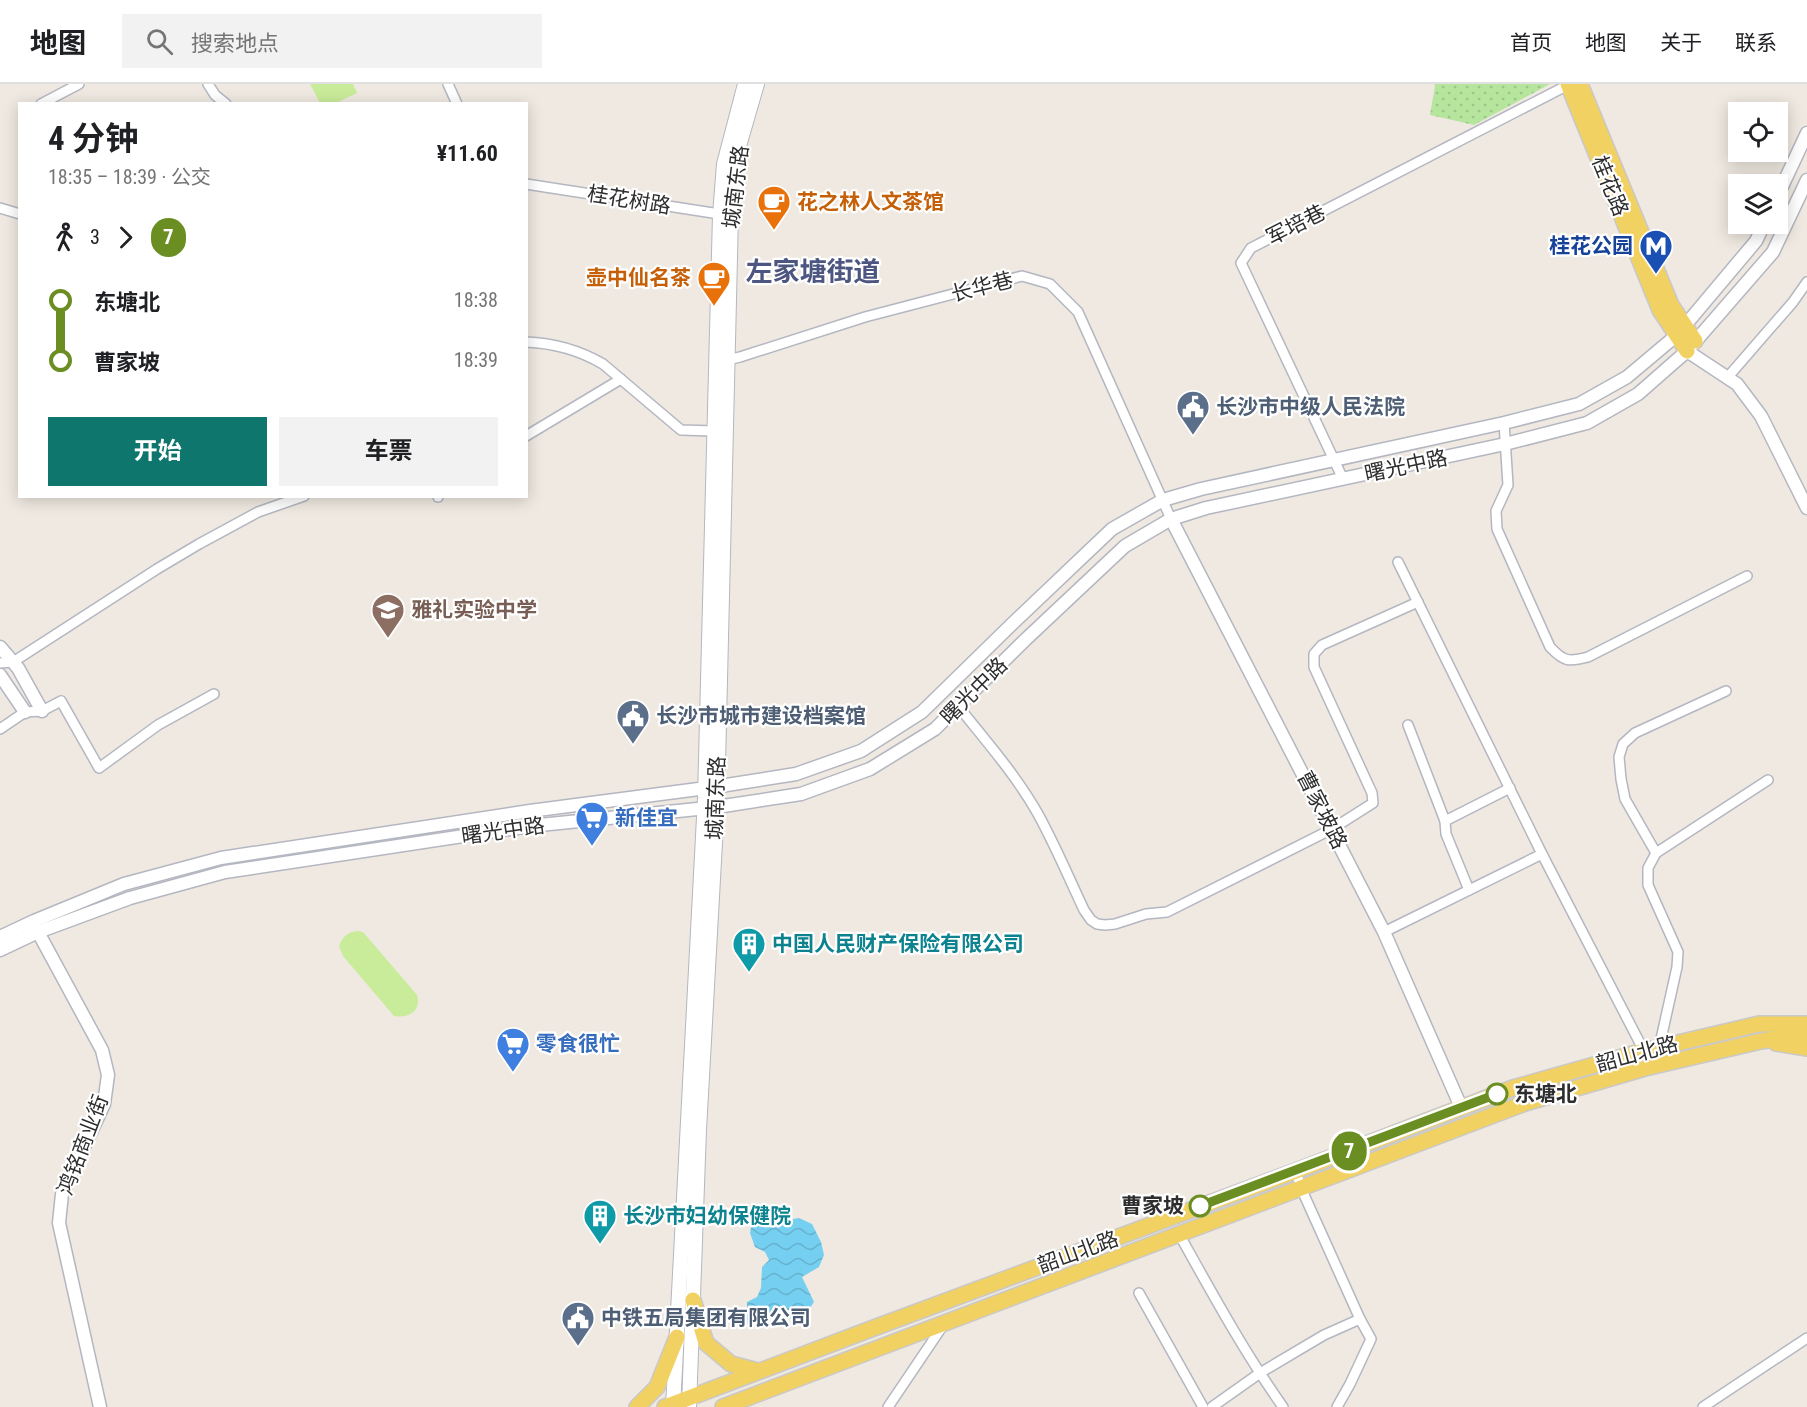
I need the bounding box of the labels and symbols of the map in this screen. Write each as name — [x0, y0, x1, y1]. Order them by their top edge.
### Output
street label: 城南东路 — [719, 144, 753, 230]
street label: 桂花路 — [1587, 152, 1633, 220]
street label: 桂花树路 — [586, 182, 672, 218]
cafe icon: 花之林人文茶馆 — [756, 184, 792, 231]
place label: 花之林人文茶馆 — [797, 190, 944, 214]
street label: 军培巷 — [1262, 200, 1330, 250]
metro station icon: 桂花公园 — [1638, 228, 1674, 275]
place label: 桂花公园 — [1549, 234, 1633, 258]
district label: 左家塘街道 — [746, 256, 881, 288]
cafe icon: 壶中仙名茶 — [696, 260, 732, 307]
place label: 壶中仙名茶 — [586, 266, 691, 290]
street label: 长华巷 — [949, 268, 1015, 306]
public building icon: 长沙市中级人民法院 — [1175, 389, 1211, 436]
place label: 长沙市中级人民法院 — [1216, 395, 1405, 419]
street label: 曙光中路 — [1362, 446, 1450, 486]
school or university icon: 雅礼实验中学 — [370, 592, 406, 639]
place label: 雅礼实验中学 — [411, 598, 537, 622]
street label: 曙光中路 — [936, 653, 1012, 729]
public building icon: 长沙市城市建设档案馆 — [615, 698, 651, 745]
place label: 长沙市城市建设档案馆 — [656, 704, 866, 728]
street label: 城南东路 — [703, 756, 729, 840]
street label: 曹家坡路 — [1292, 767, 1352, 853]
supermarket icon: 新佳宜 — [574, 800, 610, 847]
place label: 新佳宜 — [615, 806, 678, 830]
street label: 曙光中路 — [460, 813, 546, 849]
building icon: 中国人民财产保险有限公司 — [731, 926, 767, 973]
place label: 中国人民财产保险有限公司 — [772, 932, 1024, 956]
supermarket icon: 零食很忙 — [495, 1026, 531, 1073]
place label: 零食很忙 — [536, 1032, 620, 1056]
street label: 韶山北路 — [1593, 1032, 1681, 1076]
place label: 东塘北 — [1514, 1082, 1577, 1106]
marker: 东塘北 — [1486, 1083, 1508, 1105]
street label: 鸿铭商业街 — [53, 1092, 113, 1198]
line badge: 7 — [1330, 1132, 1368, 1170]
place label: 曹家坡 — [1121, 1194, 1184, 1218]
marker: 曹家坡 — [1189, 1195, 1211, 1217]
building icon: 长沙市妇幼保健院 — [582, 1198, 618, 1245]
place label: 长沙市妇幼保健院 — [623, 1204, 791, 1228]
street label: 韶山北路 — [1034, 1226, 1122, 1278]
public building icon: 中铁五局集团有限公司 — [560, 1300, 596, 1347]
place label: 中铁五局集团有限公司 — [601, 1306, 811, 1330]

